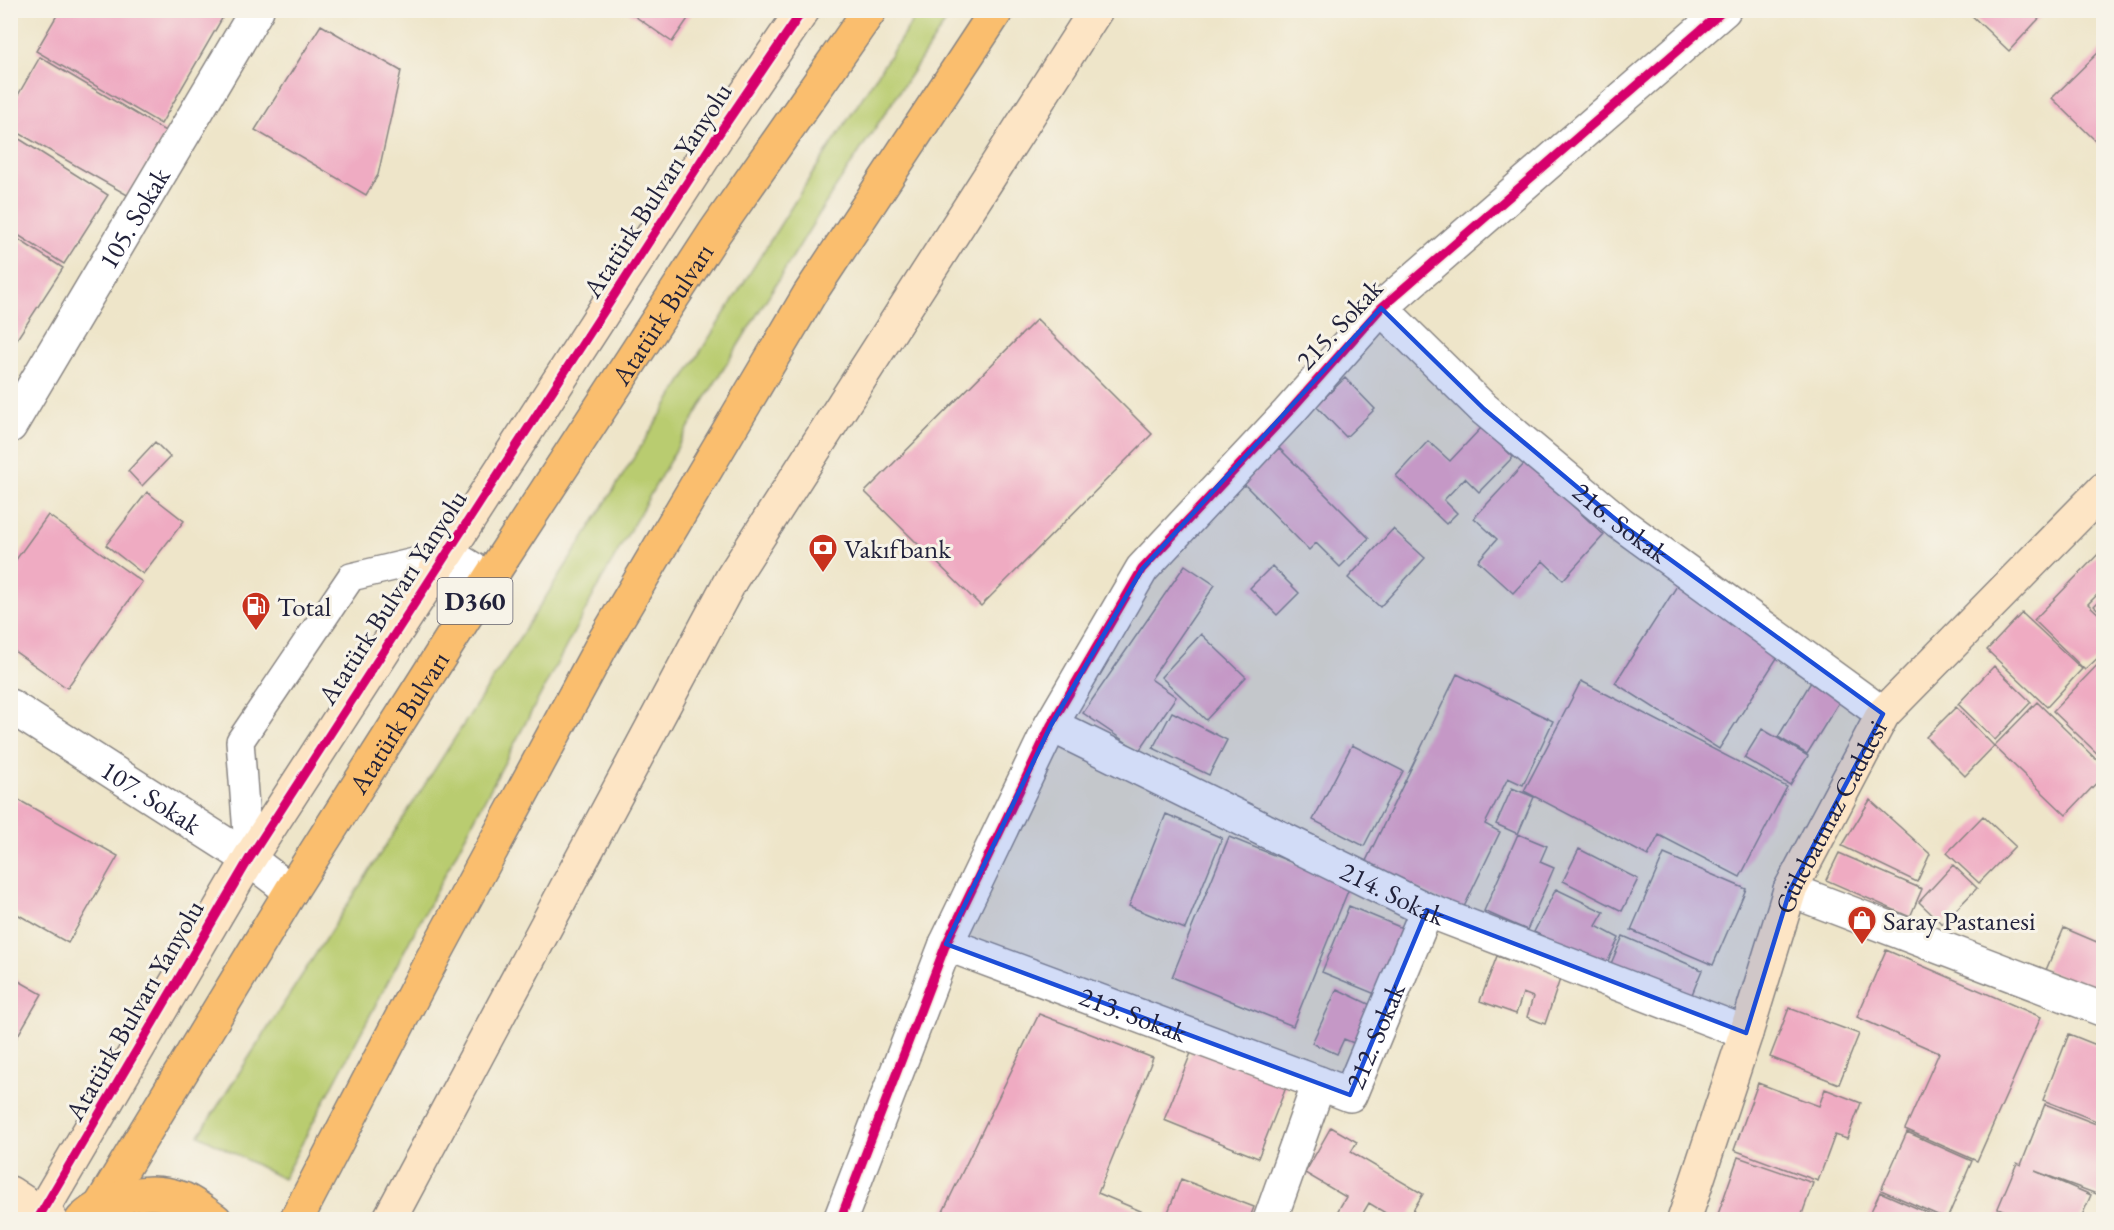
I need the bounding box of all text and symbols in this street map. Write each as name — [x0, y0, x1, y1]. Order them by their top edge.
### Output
street label: Atatürk Bulvarı Yanyolu — [574, 76, 740, 305]
street label: 105. Sokak — [90, 160, 177, 275]
street label: Atatürk Bulvarı — [602, 236, 721, 392]
street label: 215. Sokak — [1288, 271, 1390, 377]
street label: 216. Sokak — [1566, 474, 1676, 570]
street label: Atatürk Bulvarı Yanyolu — [309, 483, 475, 712]
place label: Vakıfbank — [844, 531, 951, 566]
bank icon: Vakıfbank — [807, 532, 839, 574]
road number: D360 — [438, 578, 512, 624]
place label: Total — [277, 589, 331, 624]
fuel station icon: Total — [240, 590, 272, 632]
street label: Atatürk Bulvarı — [339, 644, 457, 801]
street label: Gülebatmaz Caddesi — [1766, 713, 1894, 918]
street label: 107. Sokak — [95, 752, 208, 842]
street label: 214. Sokak — [1335, 853, 1450, 933]
street label: Atatürk Bulvarı Yanyolu — [56, 893, 211, 1128]
place label: Saray Pastanesi — [1883, 903, 2036, 938]
shop icon: Saray Pastanesi — [1846, 904, 1878, 946]
street label: 212. Sokak — [1337, 977, 1413, 1094]
street label: 213. Sokak — [1075, 978, 1192, 1050]

